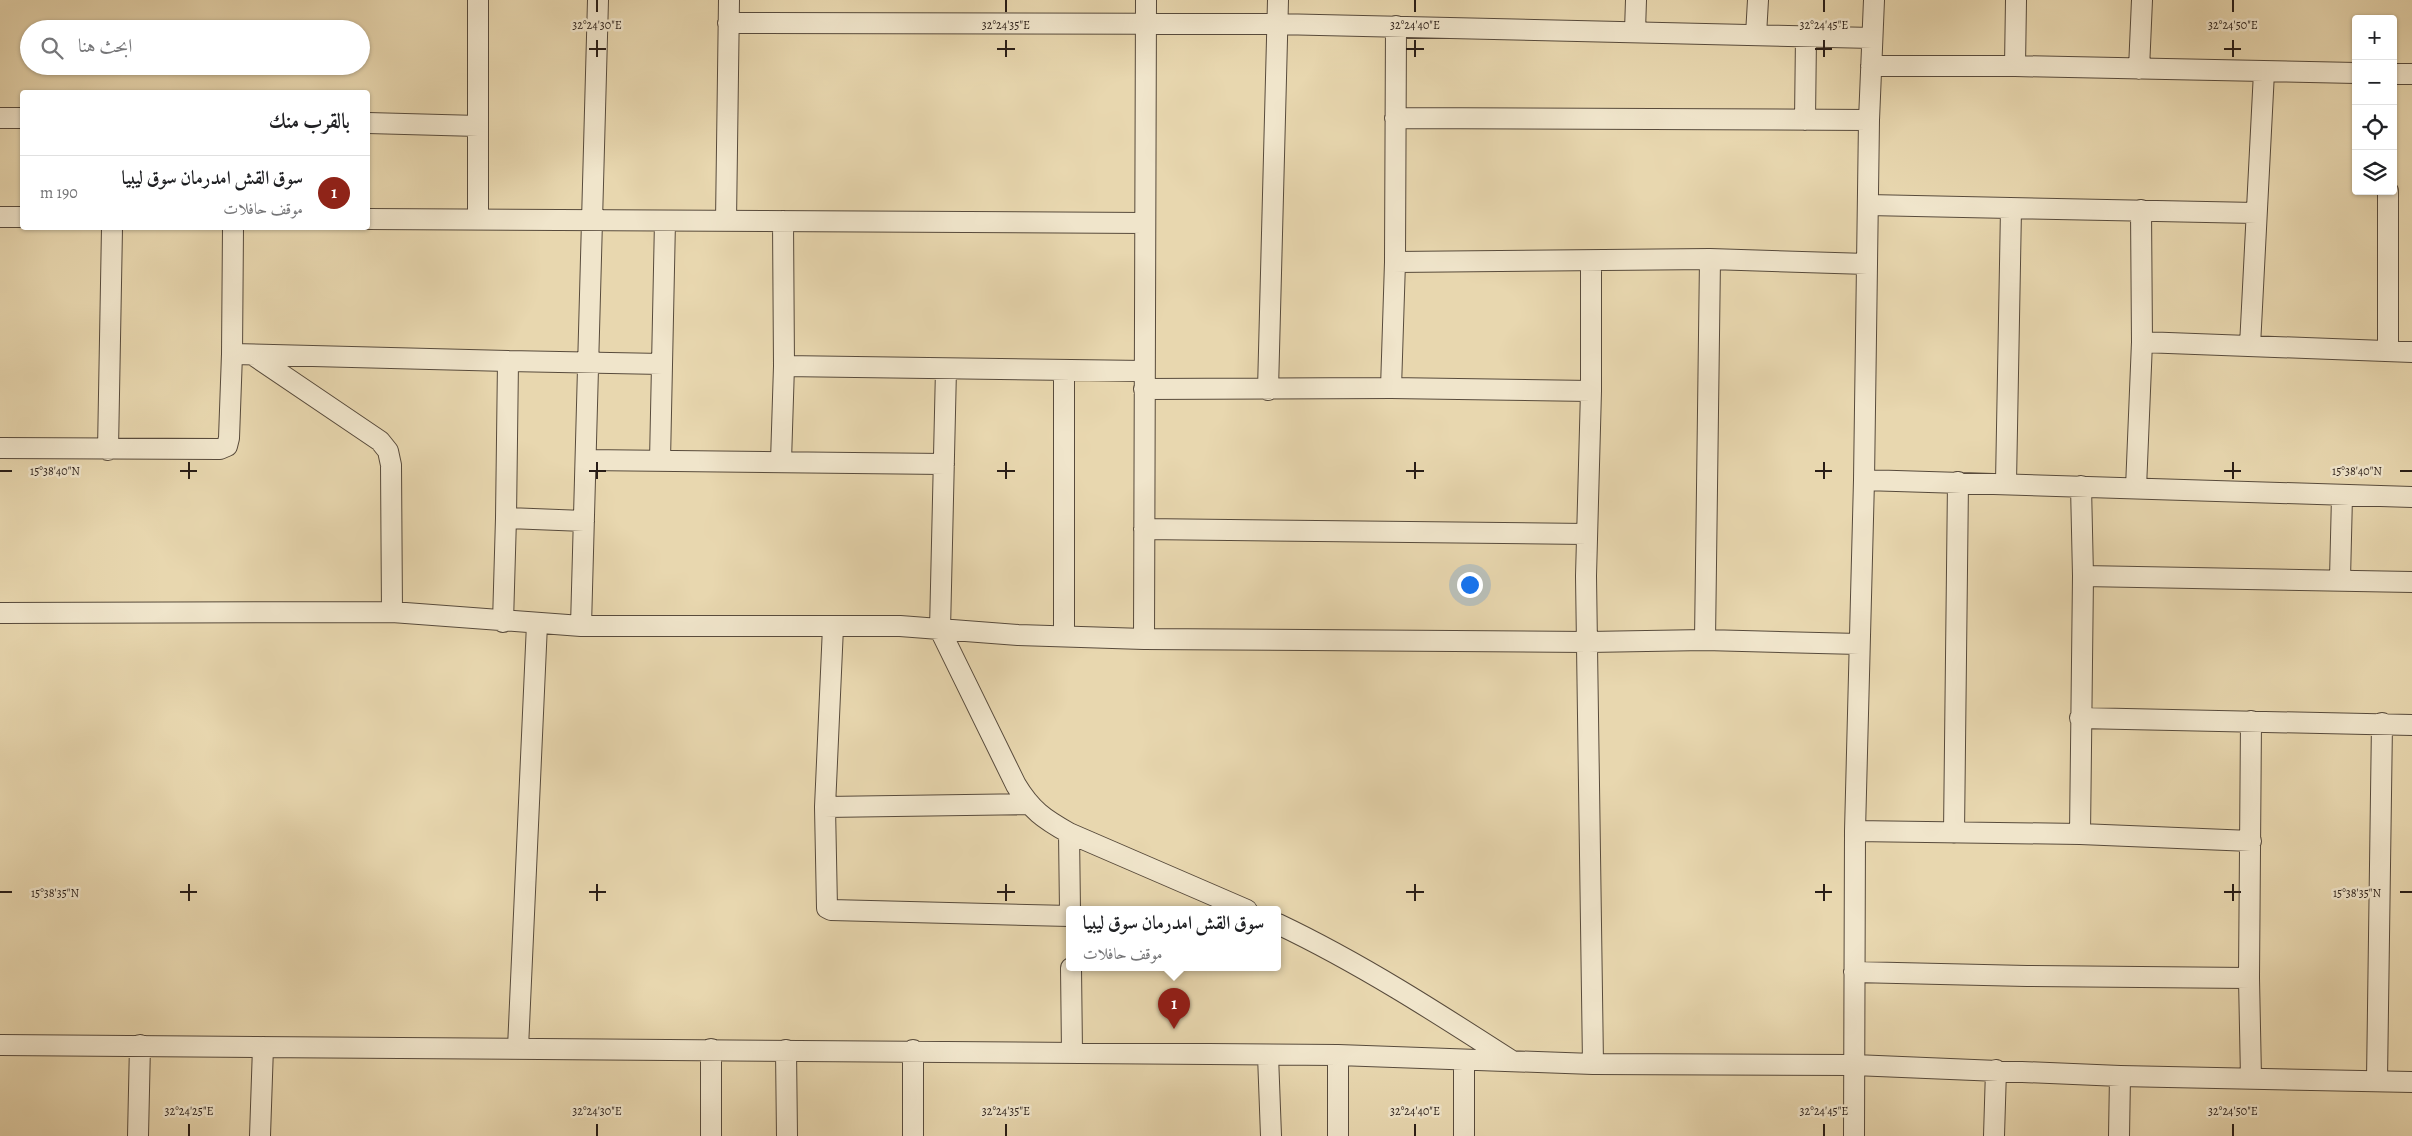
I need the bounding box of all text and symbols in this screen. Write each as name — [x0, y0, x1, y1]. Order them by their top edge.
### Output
map controls — [2352, 15, 2397, 195]
button: + — [2352, 15, 2397, 60]
text: 32°24'30"E — [572, 17, 622, 33]
text: 32°24'35"E — [982, 17, 1030, 33]
text: 32°24'40"E — [1390, 17, 1440, 33]
text: 32°24'45"E — [1800, 17, 1848, 33]
text: 32°24'50"E — [2208, 17, 2258, 33]
search box — [20, 20, 370, 75]
text: ابحث هنا — [78, 33, 132, 59]
icon: search — [38, 34, 66, 62]
button: − — [2352, 60, 2397, 105]
button: locate — [2352, 105, 2397, 150]
text: بالقرب منك — [269, 107, 350, 135]
button: layers — [2352, 150, 2397, 195]
text: سوق القش امدرمان سوق ليبيا — [122, 165, 303, 191]
text: 190 m — [40, 182, 78, 204]
text: 1 — [331, 182, 337, 204]
text: موقف حافلات — [223, 198, 303, 220]
text: 15°38'40"N — [30, 463, 80, 479]
text: 15°38'40"N — [2332, 463, 2382, 479]
your location — [1457, 572, 1483, 598]
text: 15°38'35"N — [31, 885, 79, 901]
text: 15°38'35"N — [2333, 885, 2381, 901]
popup — [1066, 906, 1281, 971]
text: سوق القش امدرمان سوق ليبيا — [1083, 910, 1264, 936]
text: موقف حافلات — [1083, 943, 1162, 965]
pin: 1 — [1158, 988, 1190, 1029]
text: 32°24'25"E — [164, 1103, 214, 1119]
text: 32°24'30"E — [572, 1103, 622, 1119]
text: 32°24'35"E — [982, 1103, 1030, 1119]
text: 32°24'40"E — [1390, 1103, 1440, 1119]
text: 32°24'45"E — [1800, 1103, 1848, 1119]
text: 32°24'50"E — [2208, 1103, 2258, 1119]

